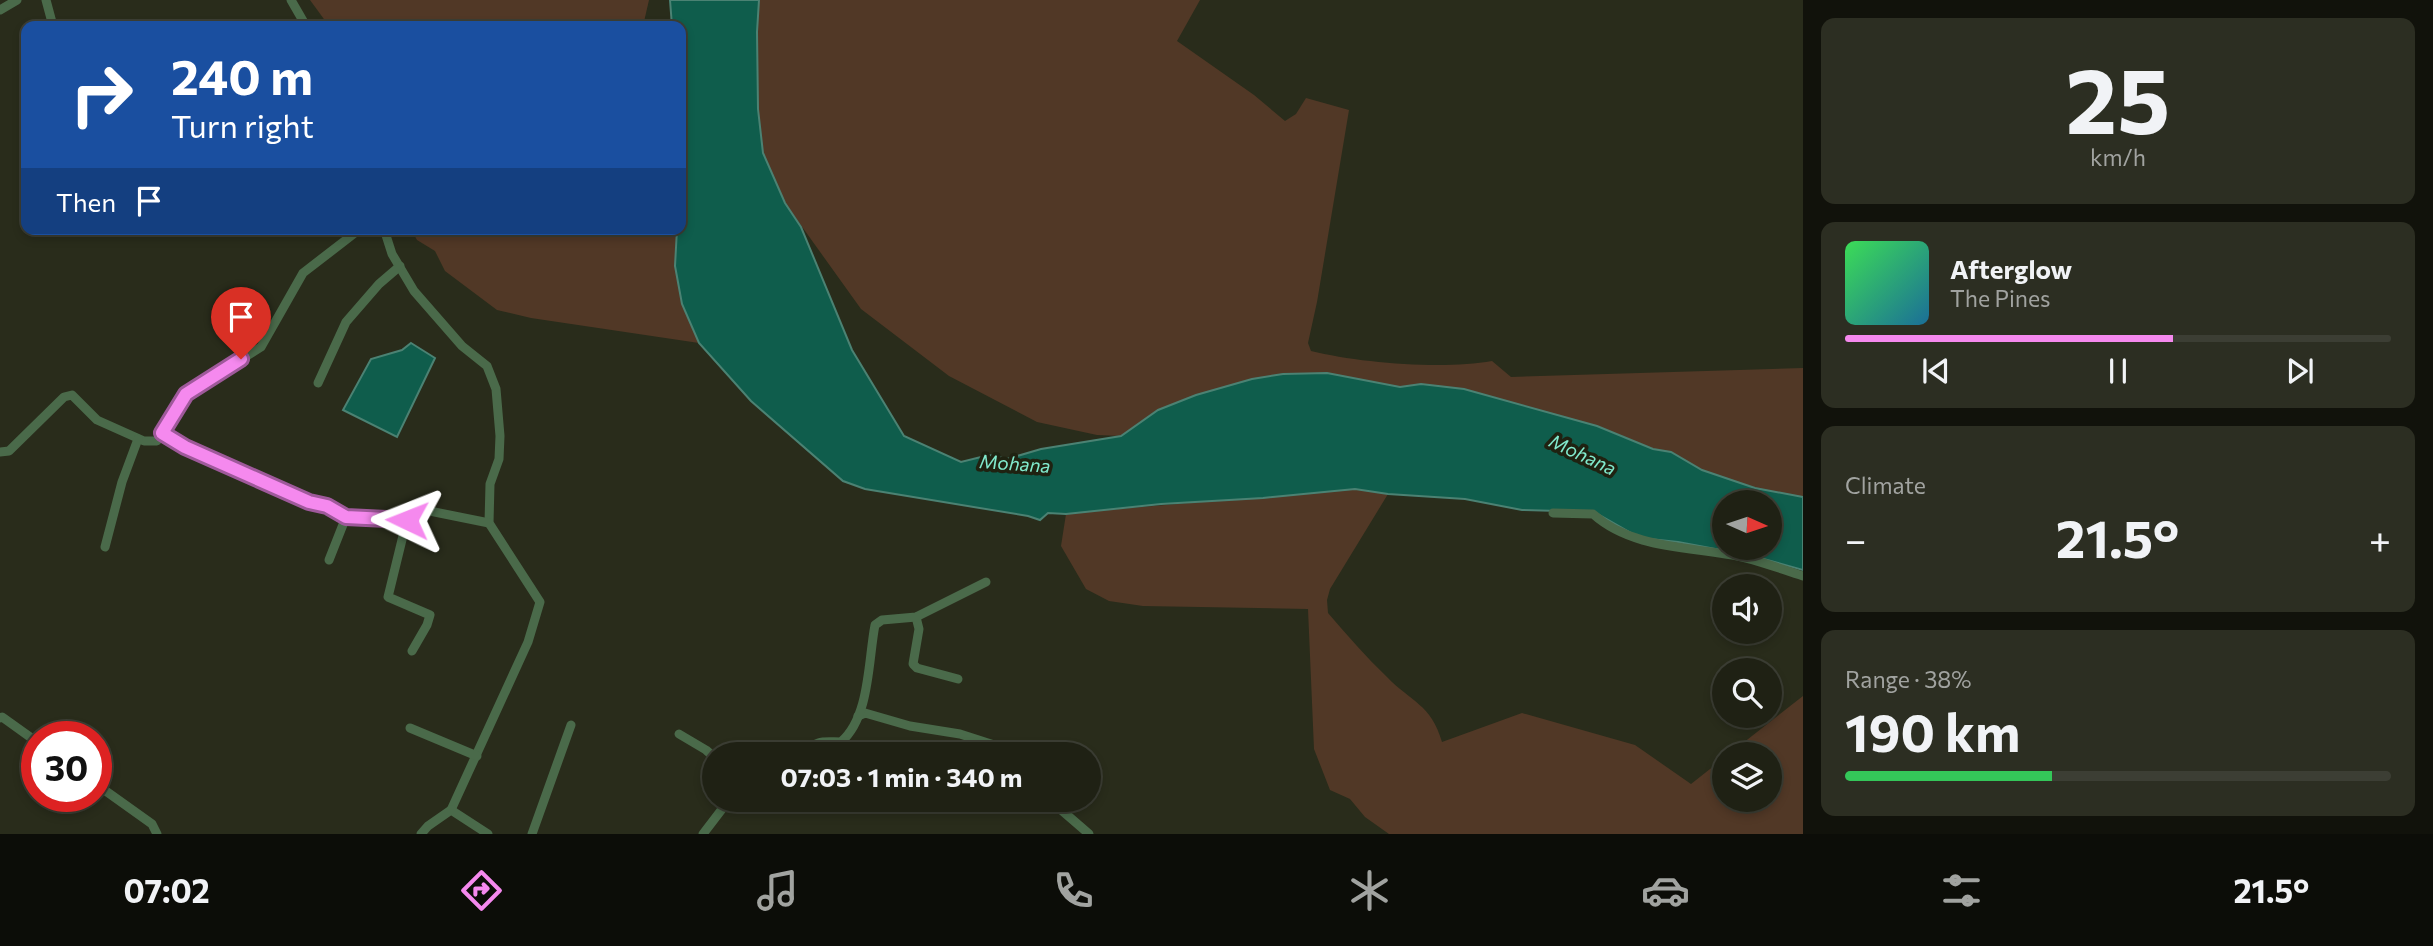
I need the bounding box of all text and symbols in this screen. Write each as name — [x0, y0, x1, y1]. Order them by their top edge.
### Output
text: 25 — [2066, 41, 2170, 153]
text: 240 m — [171, 45, 313, 105]
icon: right — [56, 49, 147, 140]
text: Turn right — [171, 105, 314, 145]
text: km/h — [2090, 143, 2146, 171]
icon: arrive — [130, 182, 168, 220]
text: Then — [56, 186, 116, 217]
text: Afterglow — [1950, 253, 2072, 284]
text: The Pines — [1950, 284, 2051, 312]
pin — [211, 287, 271, 359]
icon: arrive — [222, 298, 260, 336]
icon: previous — [1917, 352, 1955, 390]
icon: pause — [2099, 352, 2137, 390]
icon: next — [2281, 352, 2319, 390]
water label: Mohana — [1546, 429, 1620, 479]
water label: Mohana — [979, 449, 1051, 477]
text: Climate — [1845, 471, 1926, 499]
position arrow — [370, 483, 444, 557]
north arrow — [1712, 490, 1782, 560]
map controls — [1712, 490, 1782, 812]
text: 21.5° — [2056, 505, 2179, 569]
text: − — [1845, 515, 1867, 562]
text: + — [2369, 515, 2391, 562]
button: sound — [1712, 574, 1782, 644]
button: search — [1712, 658, 1782, 728]
text: Range · 38% — [1845, 665, 1972, 693]
text: 190 km — [1845, 699, 2020, 763]
speed limit sign: 30 — [21, 721, 112, 812]
button: layers — [1712, 742, 1782, 812]
text: 07:03 · 1 min · 340 m — [781, 761, 1022, 792]
icon: directions — [457, 866, 506, 915]
icon: music — [753, 866, 802, 915]
icon: phone — [1049, 866, 1098, 915]
icon: climate — [1345, 866, 1394, 915]
icon: car — [1641, 866, 1690, 915]
icon: filters — [1937, 866, 1986, 915]
text: 07:02 — [124, 870, 210, 910]
text: 21.5° — [2233, 870, 2309, 910]

